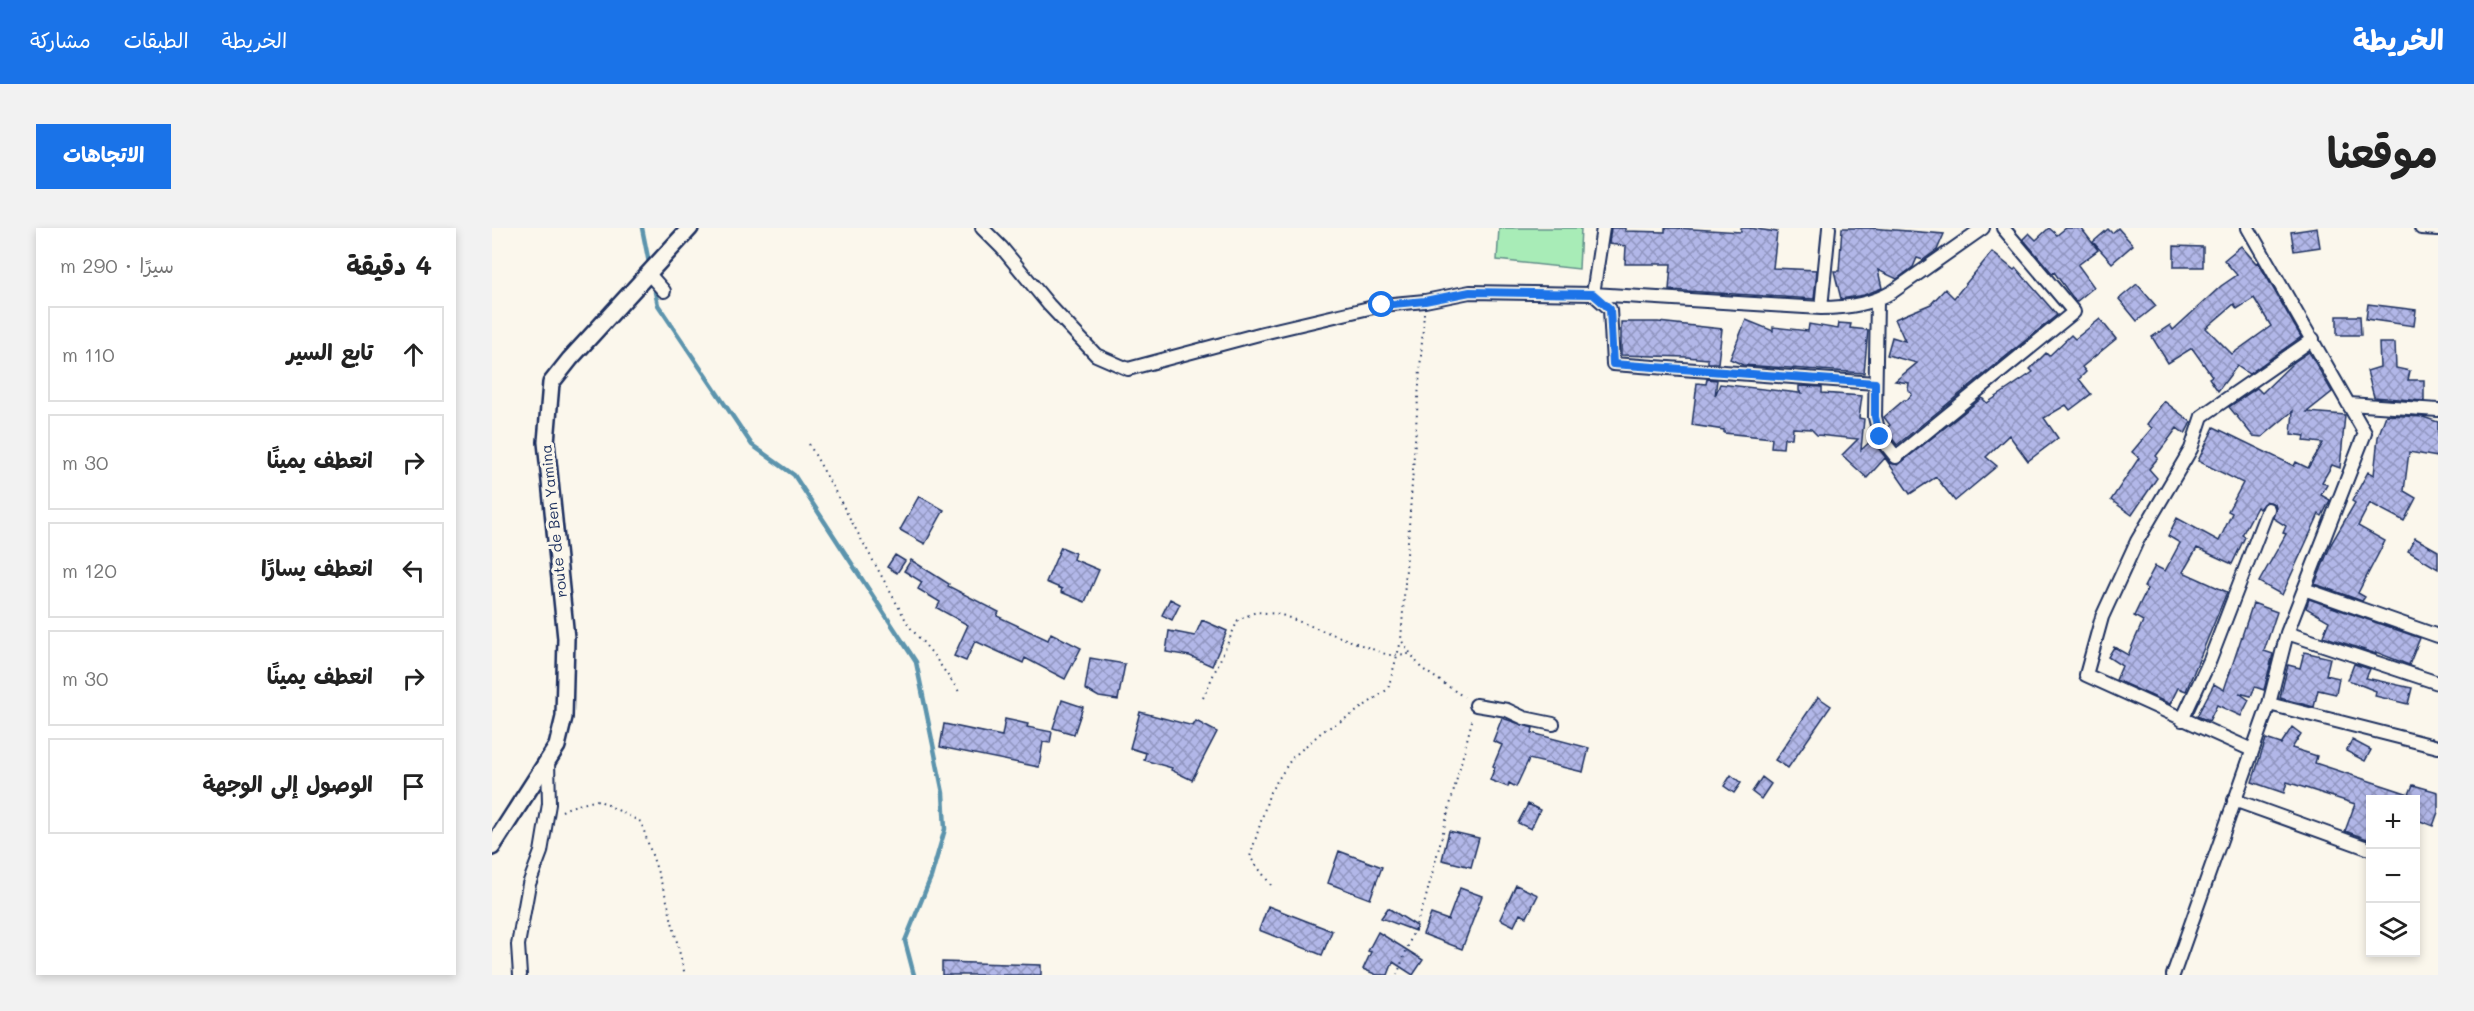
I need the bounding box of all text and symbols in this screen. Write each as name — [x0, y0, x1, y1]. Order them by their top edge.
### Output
text: الخريطة — [2353, 21, 2444, 57]
text: مشاركة — [30, 26, 91, 53]
text: الطبقات — [124, 26, 189, 53]
text: الخريطة — [222, 26, 287, 53]
button: الاتجاهات — [36, 124, 171, 189]
text: موقعنا — [2327, 124, 2438, 179]
text: 4 دقيقة — [346, 248, 432, 282]
text: سيرًا · 290 m — [60, 252, 174, 278]
route start — [1368, 291, 1394, 317]
text: تابع السير — [287, 337, 373, 366]
icon: ahead — [397, 338, 430, 371]
text: 110 m — [62, 341, 115, 367]
route end — [1866, 423, 1892, 449]
street label: route de Ben Yamina — [535, 443, 571, 599]
text: انعطف يمينًا — [267, 445, 373, 474]
icon: right — [397, 446, 430, 479]
text: 30 m — [62, 449, 108, 475]
text: انعطف يسارًا — [261, 553, 373, 582]
icon: left — [397, 554, 430, 587]
text: 120 m — [62, 557, 117, 583]
text: انعطف يمينًا — [267, 661, 373, 690]
icon: right — [397, 662, 430, 695]
text: 30 m — [62, 665, 108, 691]
text: الوصول إلى الوجهة — [202, 769, 373, 798]
icon: arrive — [397, 770, 430, 803]
map controls — [2366, 795, 2420, 957]
button: + — [2366, 795, 2420, 849]
button: − — [2366, 849, 2420, 903]
button: layers — [2366, 903, 2420, 957]

